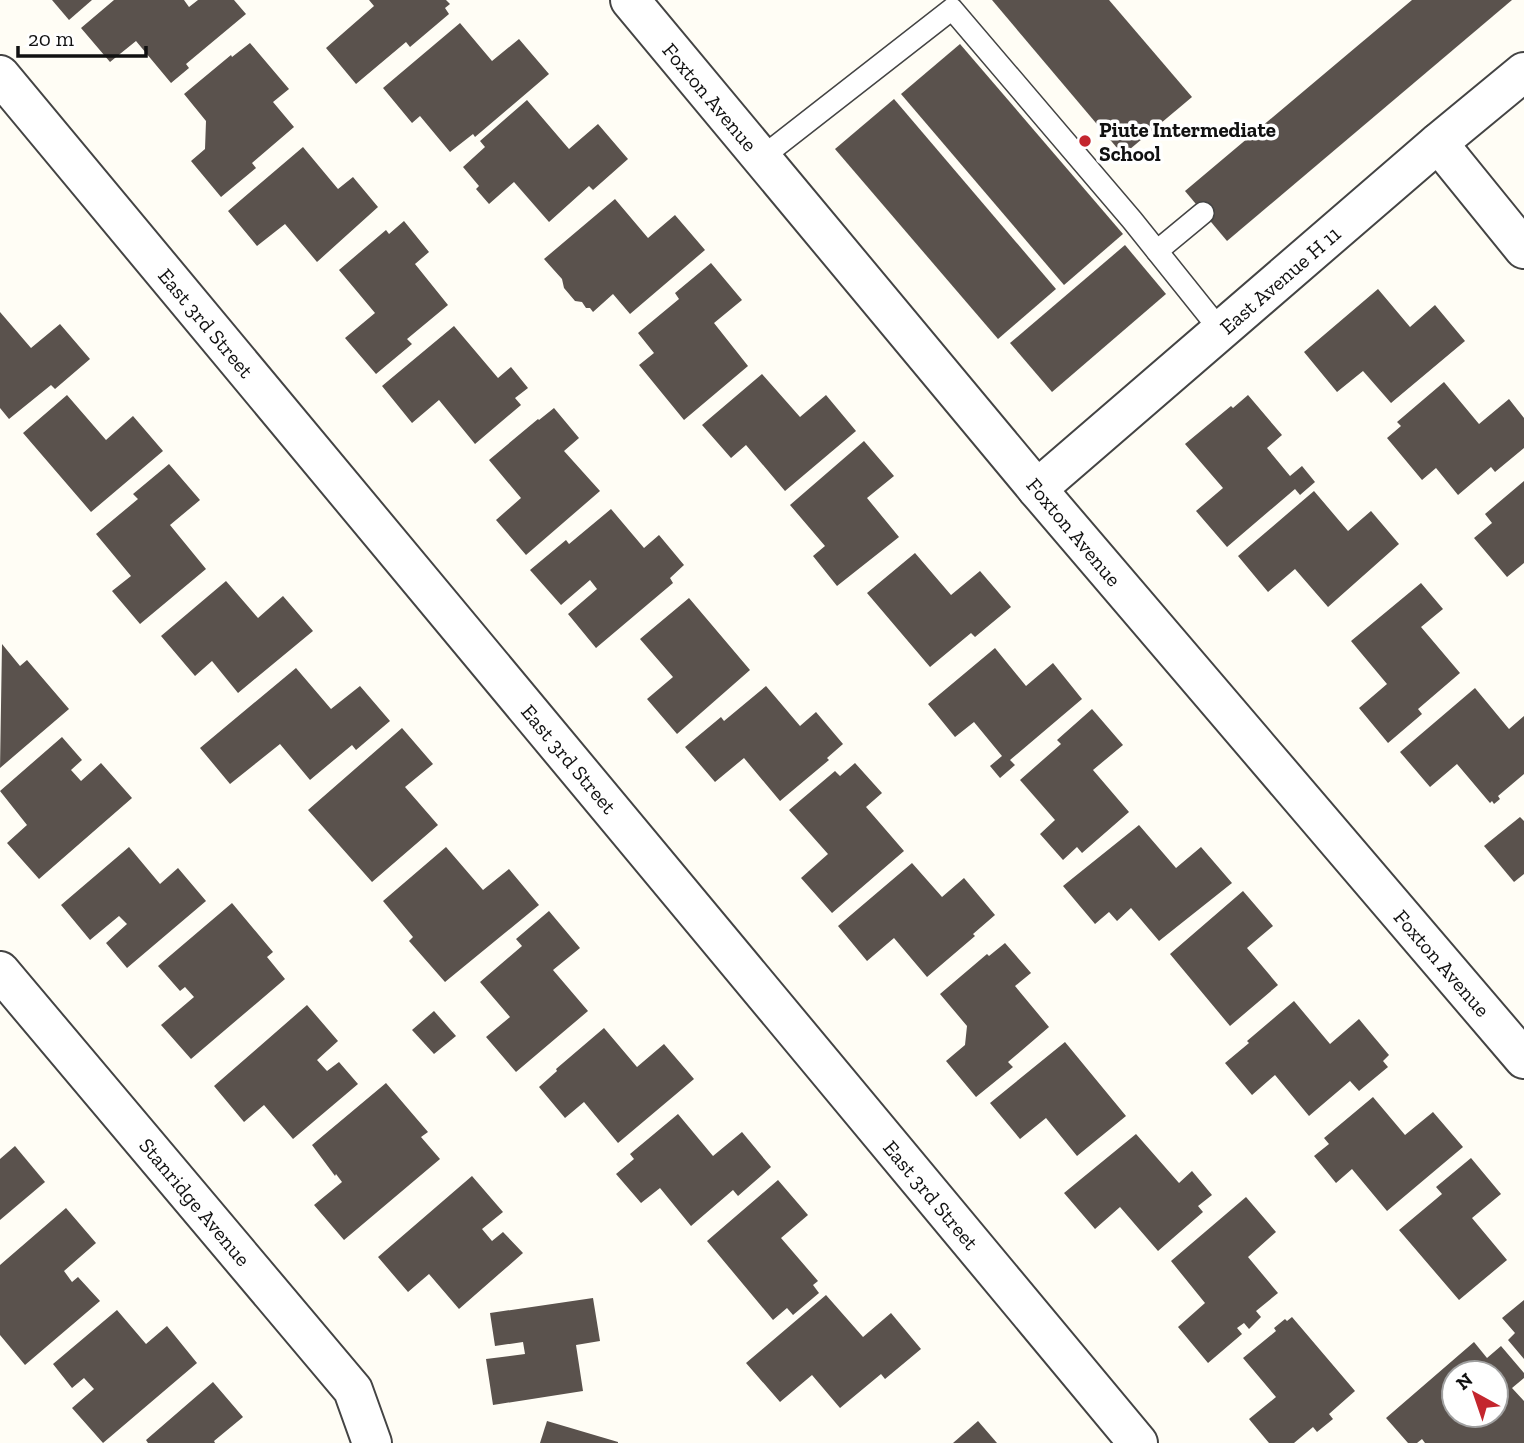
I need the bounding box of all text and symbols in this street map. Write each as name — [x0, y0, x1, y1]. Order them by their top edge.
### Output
scale bar — [18, 14, 145, 58]
text: 20 m — [28, 26, 74, 51]
street label: Foxton Avenue — [657, 38, 763, 156]
place label: Piute Intermediate School — [1099, 117, 1276, 166]
marker: Piute Intermediate School — [1077, 133, 1093, 149]
street label: East Avenue H 11 — [1215, 221, 1345, 339]
street label: East 3rd Street — [153, 263, 259, 383]
street label: Foxton Avenue — [1021, 473, 1127, 591]
street label: East 3rd Street — [516, 699, 622, 819]
street label: Foxton Avenue — [1389, 904, 1495, 1022]
street label: Stanridge Avenue — [134, 1133, 256, 1271]
street label: East 3rd Street — [878, 1135, 984, 1255]
north arrow — [1440, 1359, 1510, 1429]
text: N — [1451, 1368, 1477, 1395]

